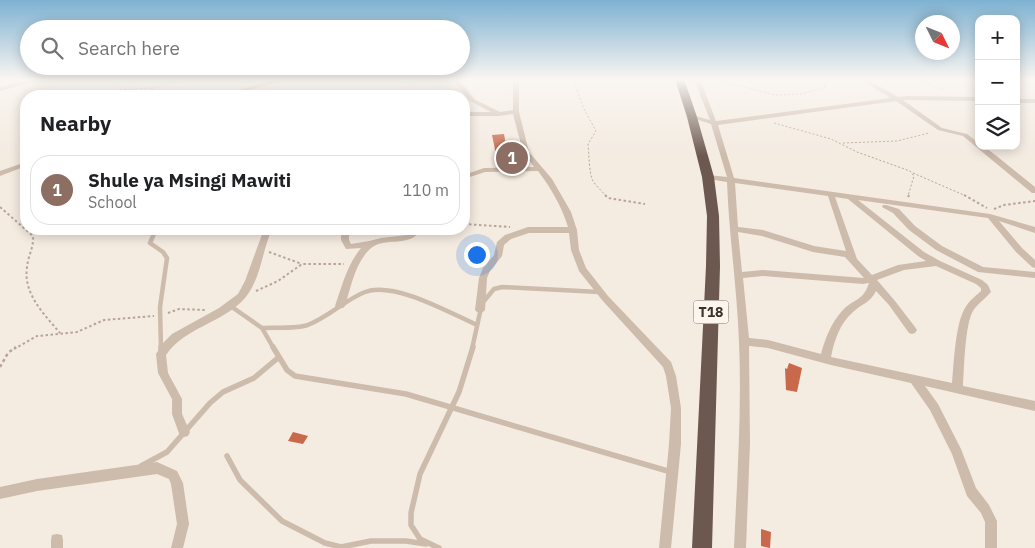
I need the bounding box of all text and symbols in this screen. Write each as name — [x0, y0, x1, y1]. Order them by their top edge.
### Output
north arrow — [915, 15, 960, 60]
map controls — [975, 15, 1020, 150]
button: + — [975, 15, 1020, 60]
search box — [20, 20, 470, 75]
icon: search — [38, 34, 66, 62]
text: Search here — [78, 36, 180, 60]
button: − — [975, 60, 1020, 105]
button: layers — [975, 105, 1020, 150]
text: Nearby — [40, 109, 111, 137]
pin: 1 — [496, 139, 528, 177]
text: Shule ya Msingi Mawiti — [88, 168, 291, 192]
text: 1 — [52, 180, 62, 200]
text: 110 m — [402, 180, 449, 200]
text: School — [88, 192, 137, 212]
your location — [464, 242, 490, 268]
road number: T18 — [694, 300, 728, 324]

